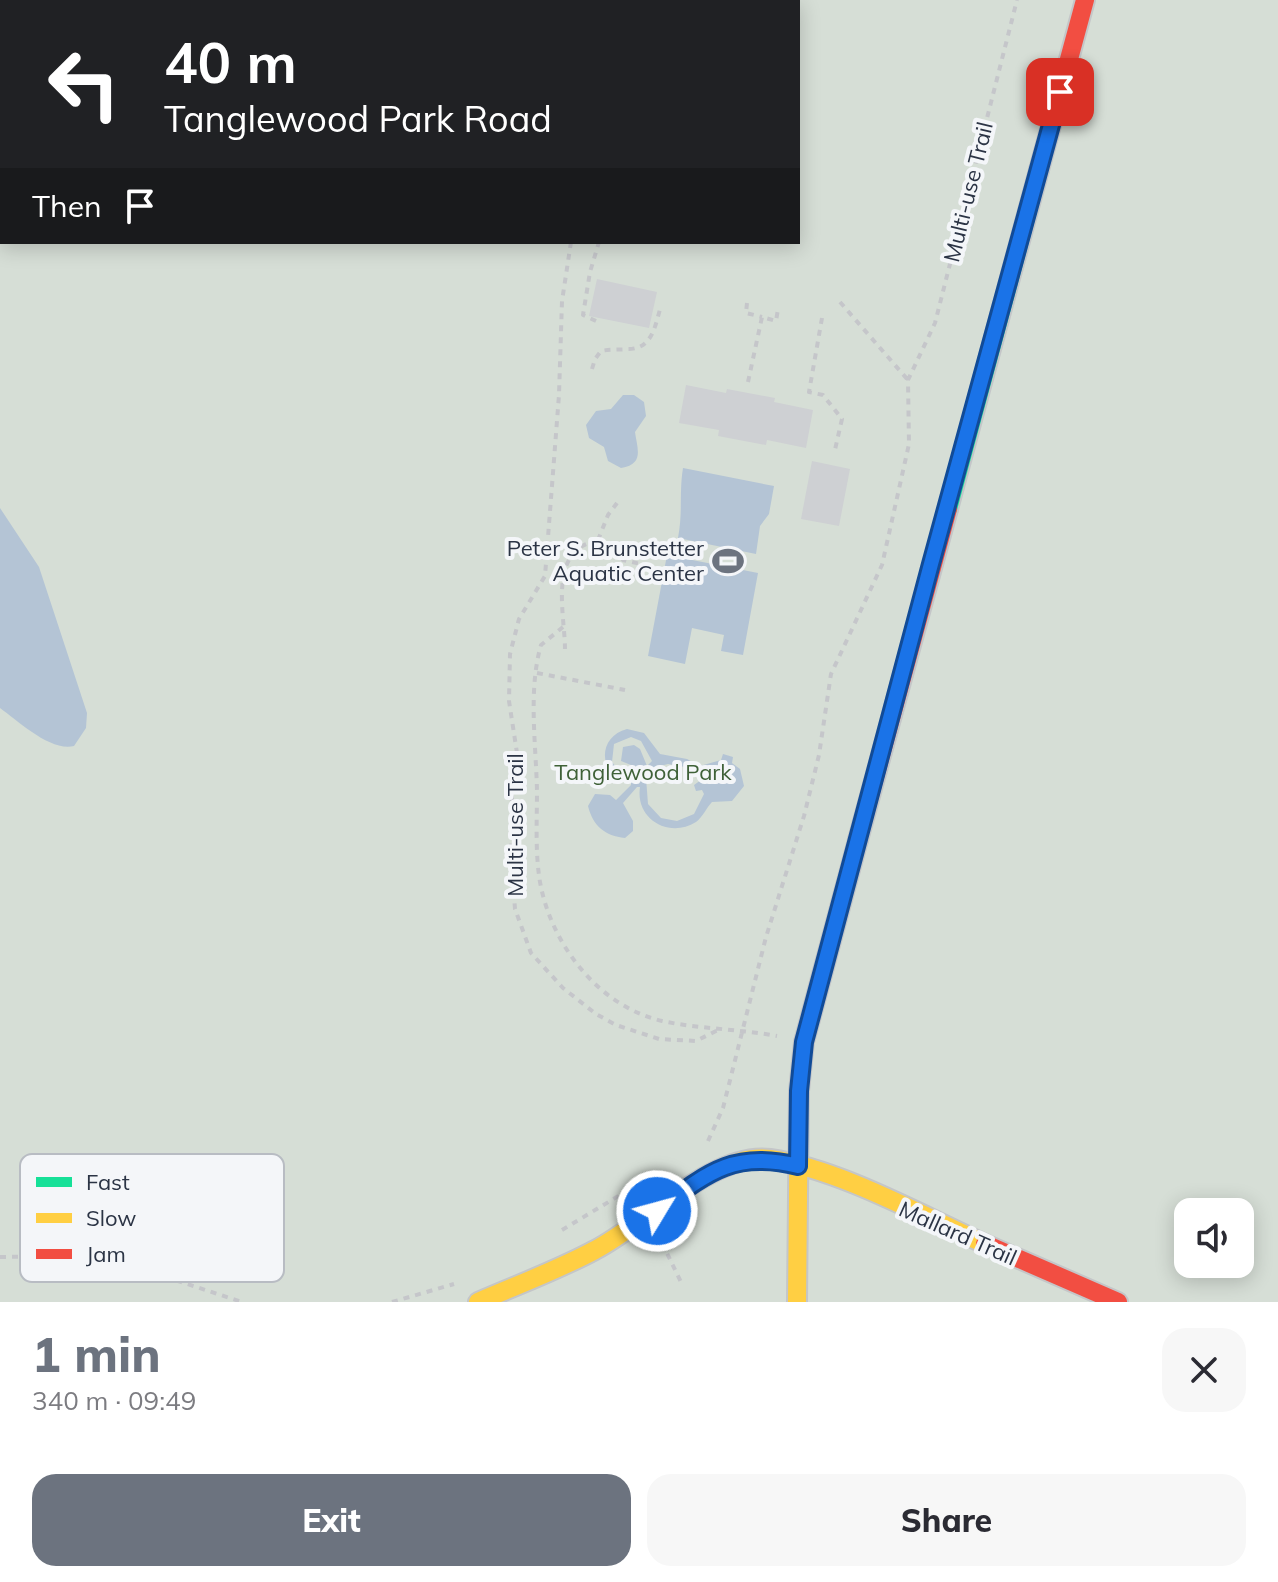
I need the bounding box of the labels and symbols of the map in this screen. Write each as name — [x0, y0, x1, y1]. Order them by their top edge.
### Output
pin — [1026, 58, 1094, 126]
street label: Multi-use Trail — [937, 119, 999, 265]
place label: Peter S. Brunstetter Aquatic Center — [507, 534, 704, 587]
sports icon: Peter S. Brunstetter Aquatic Center — [711, 544, 745, 578]
street label: Multi-use Trail — [501, 753, 529, 897]
park label: Tanglewood Park — [554, 758, 732, 786]
legend — [20, 1154, 284, 1282]
text: Fast — [86, 1168, 130, 1196]
position arrow — [615, 1169, 699, 1253]
street label: Mallard Trail — [895, 1195, 1021, 1271]
text: Slow — [86, 1204, 136, 1232]
text: Jam — [86, 1240, 126, 1268]

